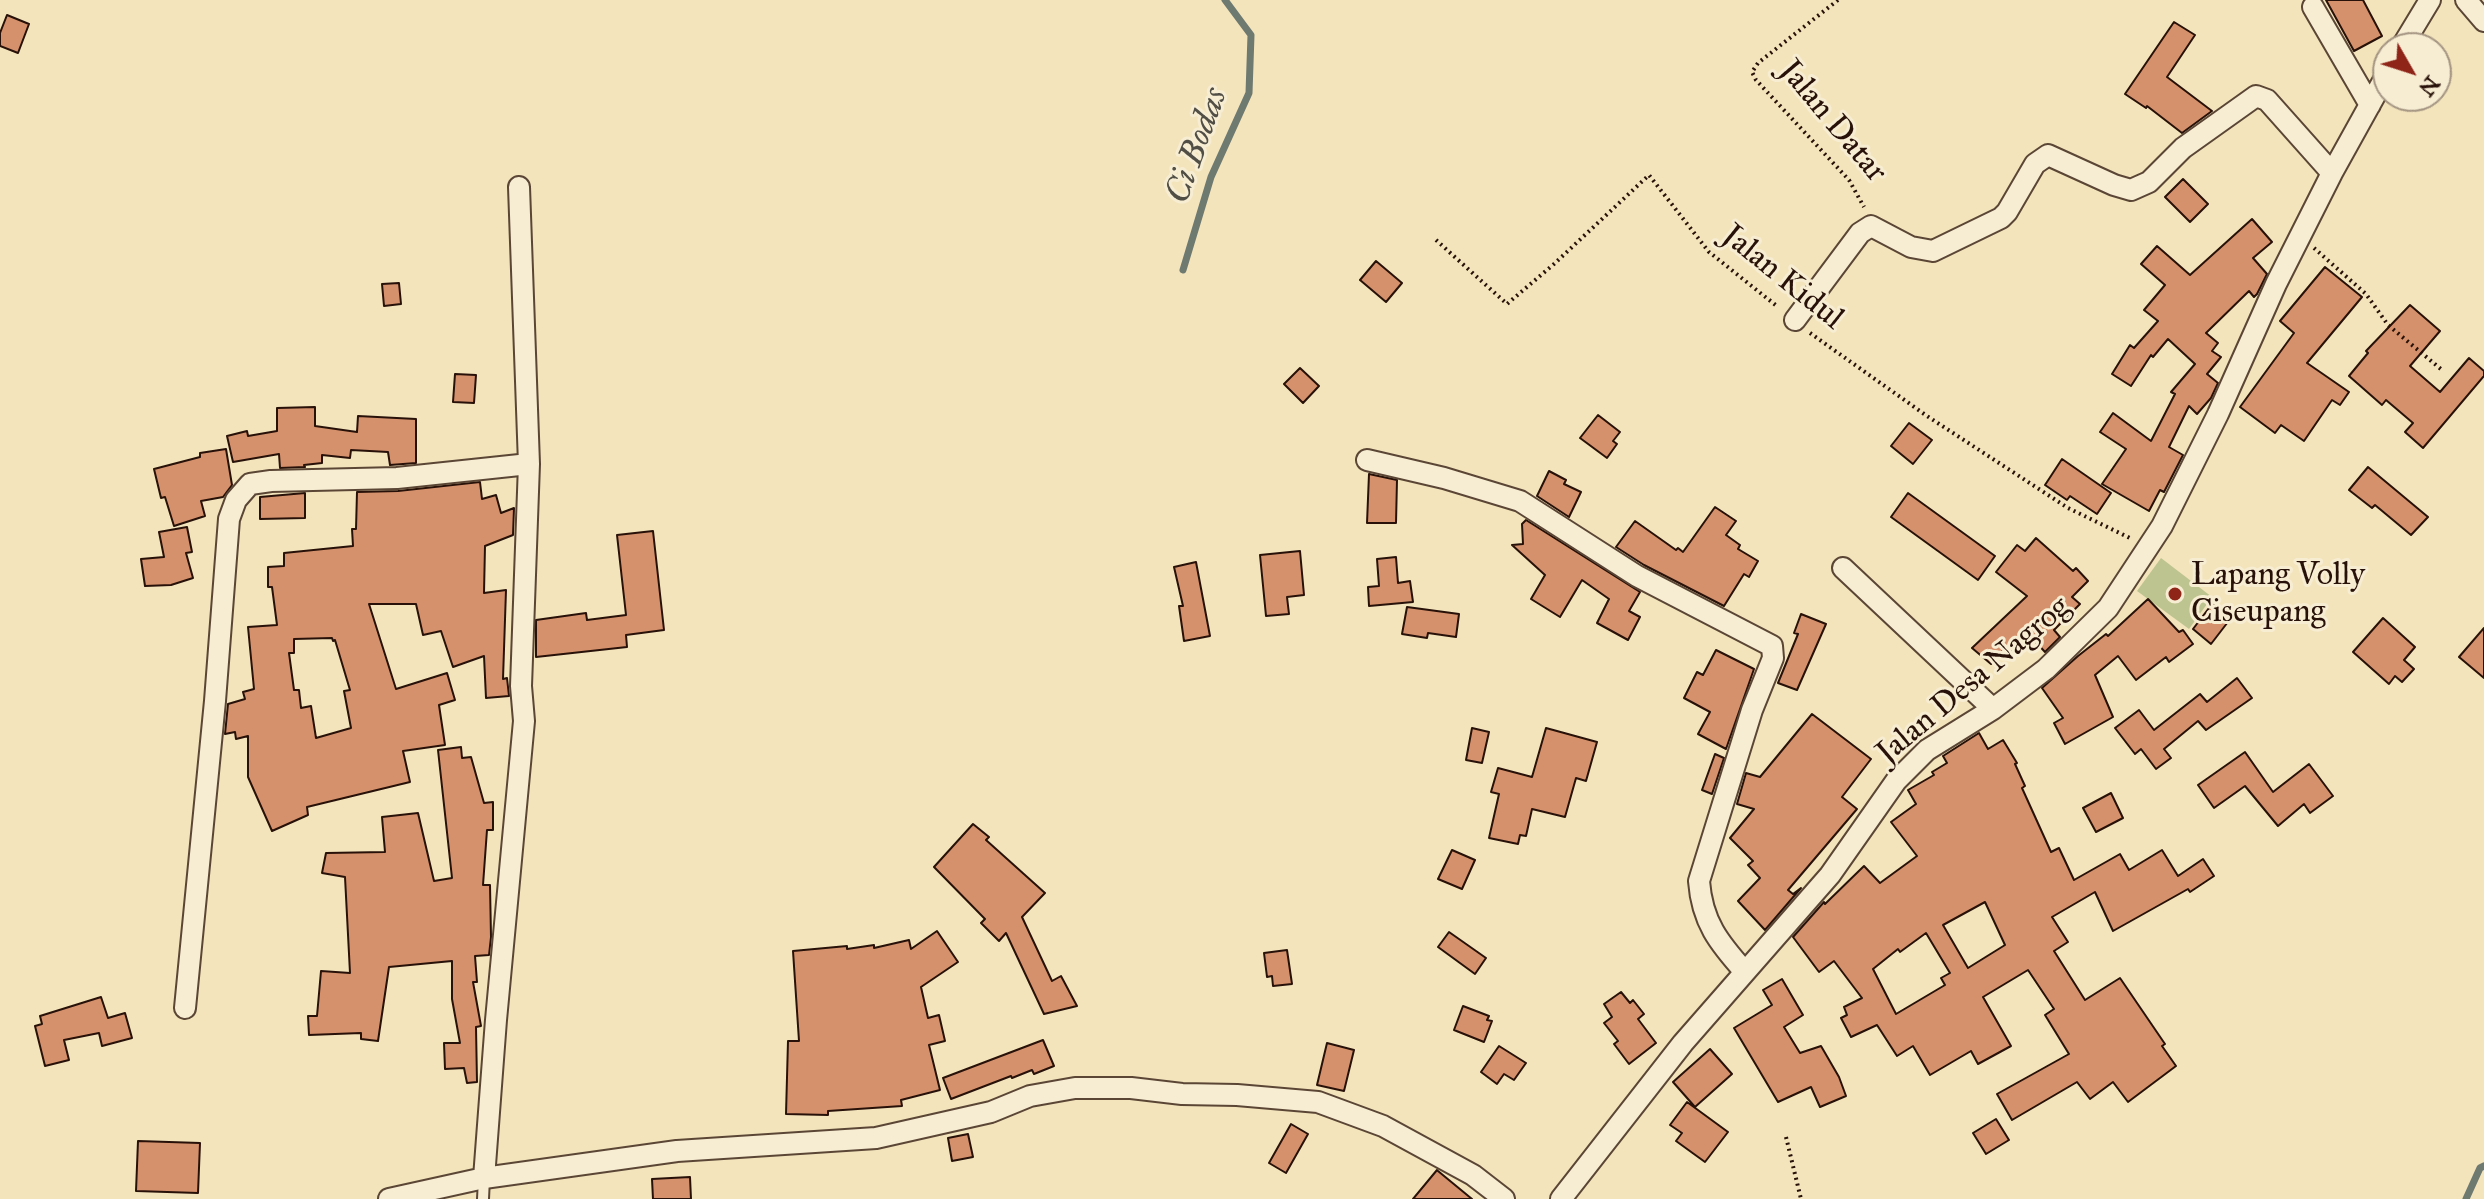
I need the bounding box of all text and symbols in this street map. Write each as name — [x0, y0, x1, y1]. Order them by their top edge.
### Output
north arrow — [2372, 32, 2452, 112]
street label: Jalan Datar — [1770, 53, 1894, 191]
text: N — [2413, 70, 2446, 102]
water label: Ci Bodas — [1158, 83, 1238, 209]
street label: Jalan Kidul — [1713, 217, 1851, 339]
place label: Lapang Volly Ciseupang — [2191, 557, 2365, 632]
marker: Lapang Volly Ciseupang — [2166, 585, 2184, 603]
street label: Jalan Desa Nagrog — [1869, 589, 2079, 773]

